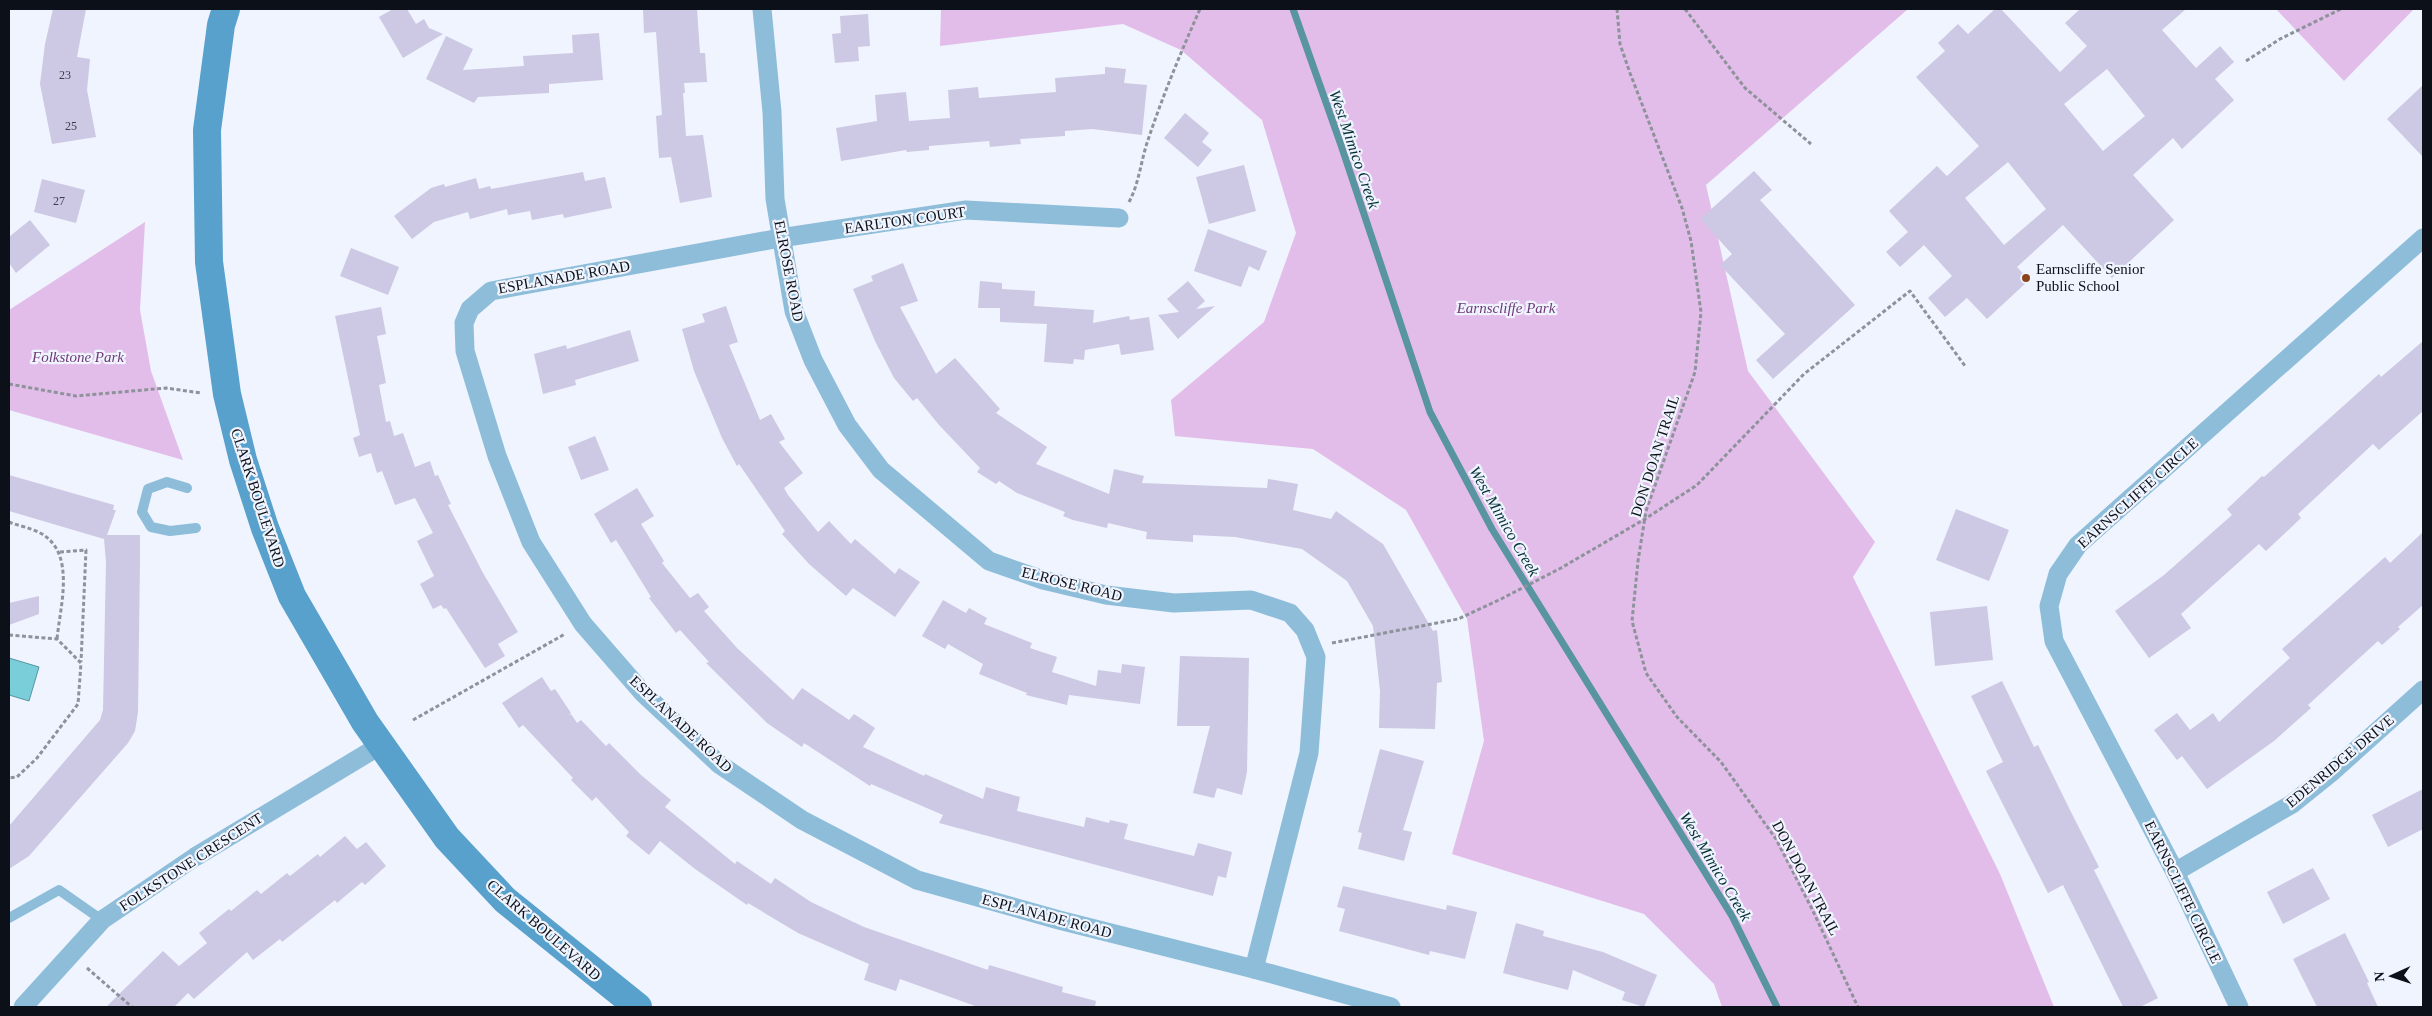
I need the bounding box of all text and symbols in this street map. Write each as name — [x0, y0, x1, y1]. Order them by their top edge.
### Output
house number: 23 — [59, 68, 71, 82]
water label: West Mimico Creek — [1326, 88, 1383, 211]
house number: 25 — [65, 119, 77, 133]
house number: 27 — [53, 194, 65, 208]
street label: EARLTON COURT — [843, 204, 967, 236]
street label: ELROSE ROAD — [771, 219, 807, 323]
street label: ESPLANADE ROAD — [497, 257, 631, 296]
place label: Earnscliffe Senior Public School — [2036, 261, 2144, 294]
marker: Earnscliffe Senior Public School — [2020, 272, 2032, 284]
park label: Earnscliffe Park — [1456, 300, 1556, 316]
park label: Folkstone Park — [31, 349, 124, 365]
street label: DON DOAN TRAIL — [1628, 393, 1682, 519]
street label: CLARK BOULEVARD — [228, 427, 288, 570]
street label: EARNSCLIFFE CIRCLE — [2075, 435, 2201, 551]
water label: West Mimico Creek — [1466, 463, 1543, 580]
street label: ELROSE ROAD — [1020, 564, 1124, 604]
street label: ESPLANADE ROAD — [627, 673, 735, 776]
street label: EDENRIDGE DRIVE — [2283, 711, 2397, 811]
water label: West Mimico Creek — [1676, 809, 1755, 925]
street label: FOLKSTONE CRESCENT — [116, 810, 266, 914]
street label: DON DOAN TRAIL — [1769, 818, 1843, 938]
street label: EARNSCLIFFE CIRCLE — [2142, 818, 2224, 966]
street label: CLARK BOULEVARD — [484, 876, 604, 984]
street label: ESPLANADE ROAD — [980, 891, 1114, 941]
north arrow — [2367, 951, 2417, 1001]
text: N — [2372, 971, 2387, 982]

